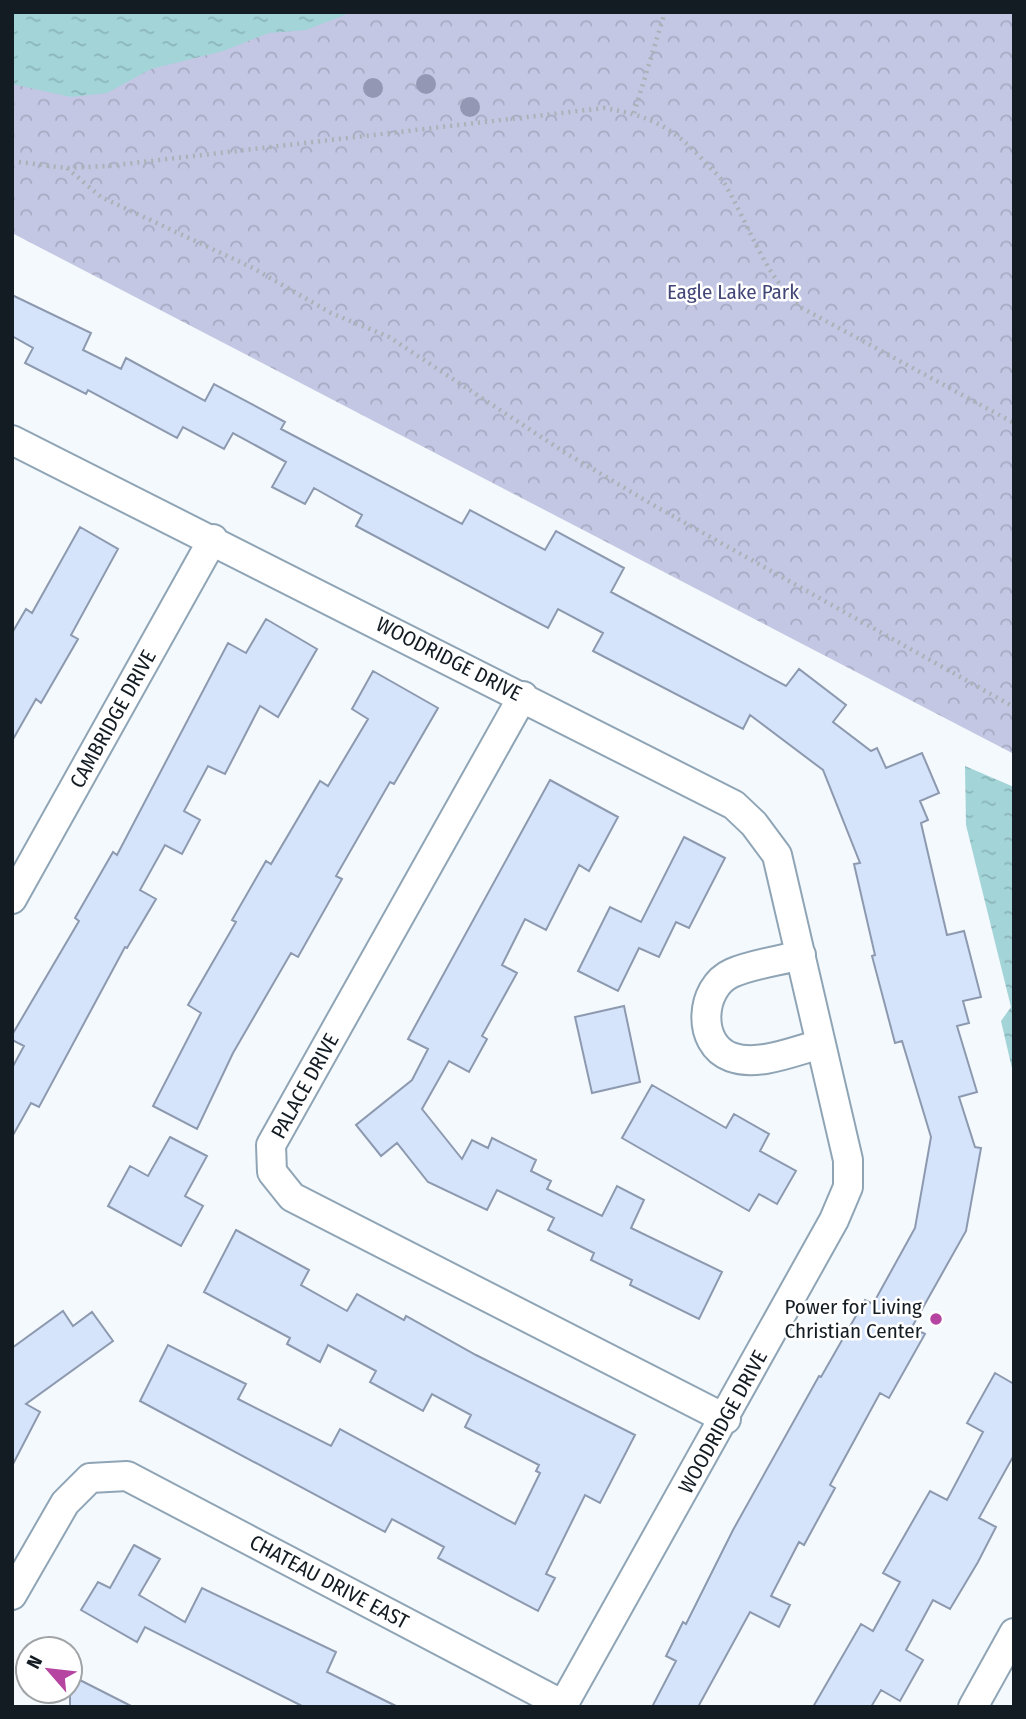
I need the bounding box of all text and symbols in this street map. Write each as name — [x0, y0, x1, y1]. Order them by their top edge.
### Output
park label: Eagle Lake Park — [667, 279, 799, 305]
street label: WOODRIDGE DRIVE — [372, 611, 526, 707]
street label: CAMBRIDGE DRIVE — [64, 645, 162, 793]
street label: PALACE DRIVE — [265, 1029, 345, 1143]
place label: Power for Living Christian Center — [784, 1294, 923, 1344]
marker: Power for Living Christian Center — [928, 1311, 944, 1327]
street label: WOODRIDGE DRIVE — [673, 1346, 773, 1498]
street label: CHATEAU DRIVE EAST — [245, 1529, 413, 1635]
north arrow — [14, 1635, 84, 1705]
text: N — [22, 1652, 47, 1673]

